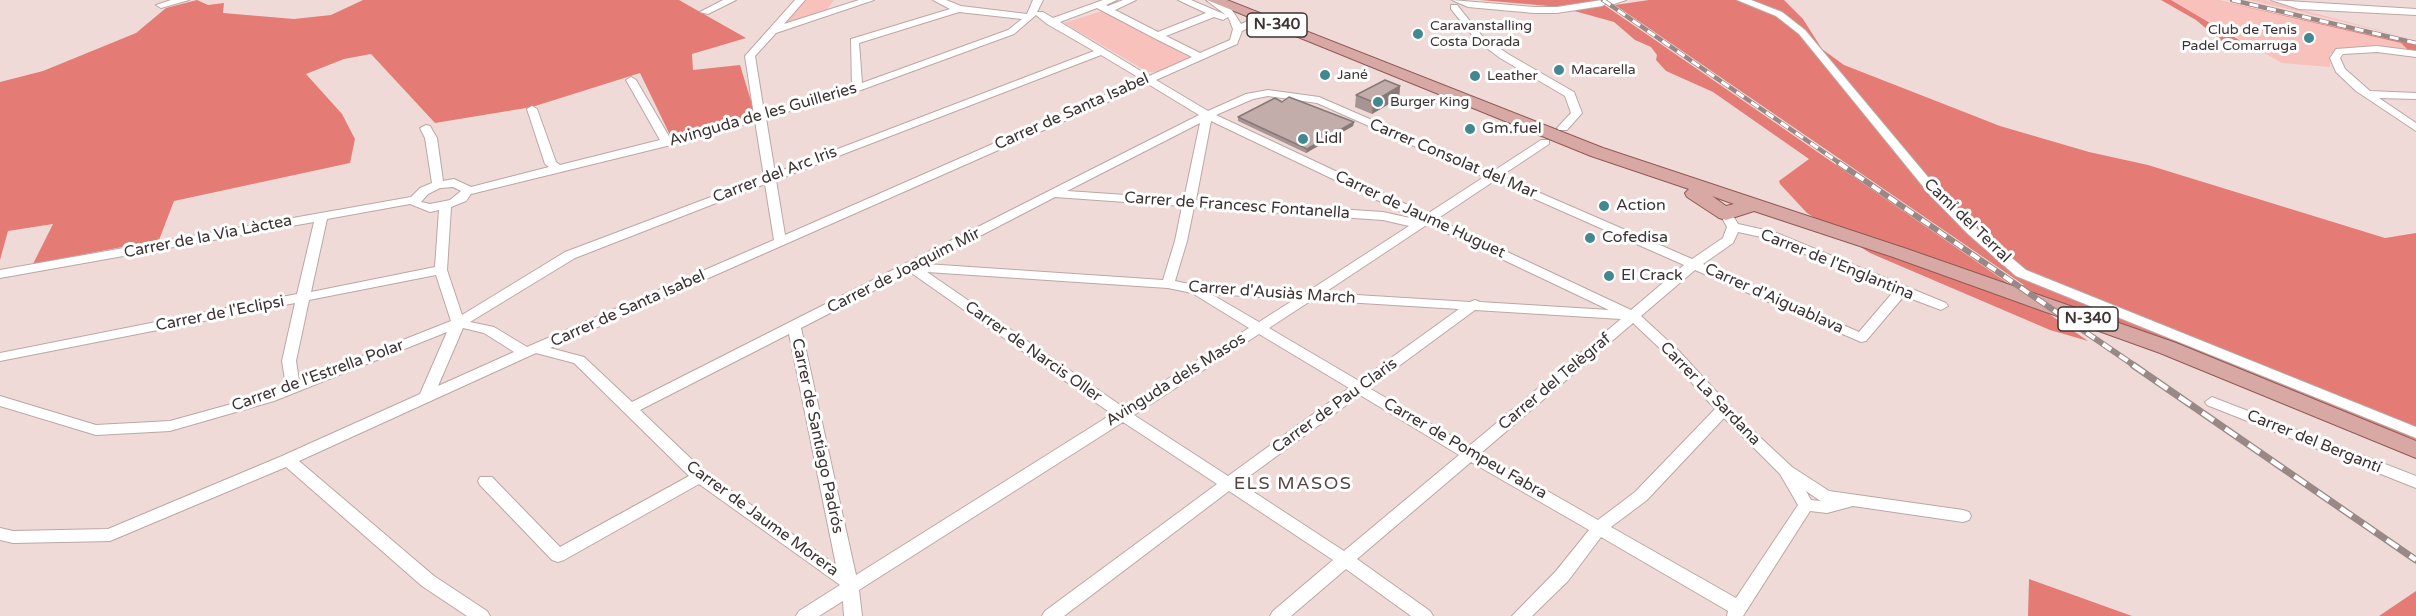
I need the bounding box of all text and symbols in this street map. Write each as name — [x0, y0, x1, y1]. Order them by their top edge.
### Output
road number: N-340 — [1247, 13, 1307, 37]
place label: Caravanstalling Costa Dorada — [1430, 18, 1532, 50]
place label: Club de Tenis Padel Comarruga — [2182, 22, 2297, 54]
marker: Caravanstalling Costa Dorada — [1411, 27, 1425, 41]
marker: Club de Tenis Padel Comarruga — [2302, 31, 2316, 45]
place label: Macarella — [1571, 62, 1636, 78]
marker: Macarella — [1552, 63, 1566, 77]
place label: Jané — [1337, 67, 1368, 83]
marker: Jané — [1318, 68, 1332, 82]
place label: Leather — [1487, 68, 1538, 84]
street label: Carrer de Santa Isabel — [992, 69, 1152, 155]
marker: Leather — [1468, 69, 1482, 83]
street label: Avinguda de les Guilleries — [667, 79, 859, 151]
place label: Burger King — [1390, 94, 1469, 110]
marker: Burger King — [1371, 95, 1385, 109]
street label: Carrer Consolat del Mar — [1366, 115, 1540, 203]
place label: Gm.fuel — [1482, 119, 1542, 139]
marker: Gm.fuel — [1463, 122, 1477, 136]
place label: Lidl — [1315, 129, 1342, 149]
marker: Lidl — [1296, 132, 1310, 146]
street label: Carrer del Arc Iris — [710, 142, 840, 208]
street label: Carrer de Jaume Huguet — [1332, 167, 1508, 263]
street label: Camí del Terral — [1920, 175, 2014, 267]
street label: Carrer de Francesc Fontanella — [1124, 189, 1350, 223]
place label: Action — [1616, 196, 1666, 216]
marker: Action — [1597, 199, 1611, 213]
street label: Carrer de la Via Làctea — [122, 211, 294, 263]
street label: Carrer de Joaquim Mir — [824, 224, 984, 318]
street label: Carrer de l'Englantina — [1758, 225, 1916, 305]
place label: Cofedisa — [1602, 228, 1668, 248]
marker: Cofedisa — [1583, 231, 1597, 245]
street label: Carrer d'Aiguablava — [1702, 260, 1846, 338]
street label: Carrer de Santa Isabel — [548, 266, 708, 352]
place label: El Crack — [1621, 266, 1683, 286]
marker: El Crack — [1602, 269, 1616, 283]
street label: Carrer d'Ausiàs March — [1188, 278, 1356, 308]
street label: Carrer de l'Eclipsi — [154, 292, 286, 336]
street label: Carrer de Narcis Oller — [961, 297, 1105, 407]
road number: N-340 — [2058, 307, 2118, 331]
street label: Avinguda dels Masos — [1103, 329, 1249, 431]
street label: Carrer del Telègraf — [1495, 329, 1615, 435]
street label: Carrer de l'Estrella Polar — [229, 336, 407, 416]
street label: Carrer de Santiago Padrós — [787, 337, 847, 535]
street label: Carrer La Sardana — [1656, 338, 1764, 450]
street label: Carrer de Pau Claris — [1269, 354, 1401, 458]
street label: Carrer de Pompeu Fabra — [1380, 394, 1550, 504]
street label: Carrer del Bergantí — [2244, 406, 2384, 478]
street label: Carrer de Jaume Morera — [682, 457, 842, 581]
district label: ELS MASOS — [1234, 473, 1352, 495]

